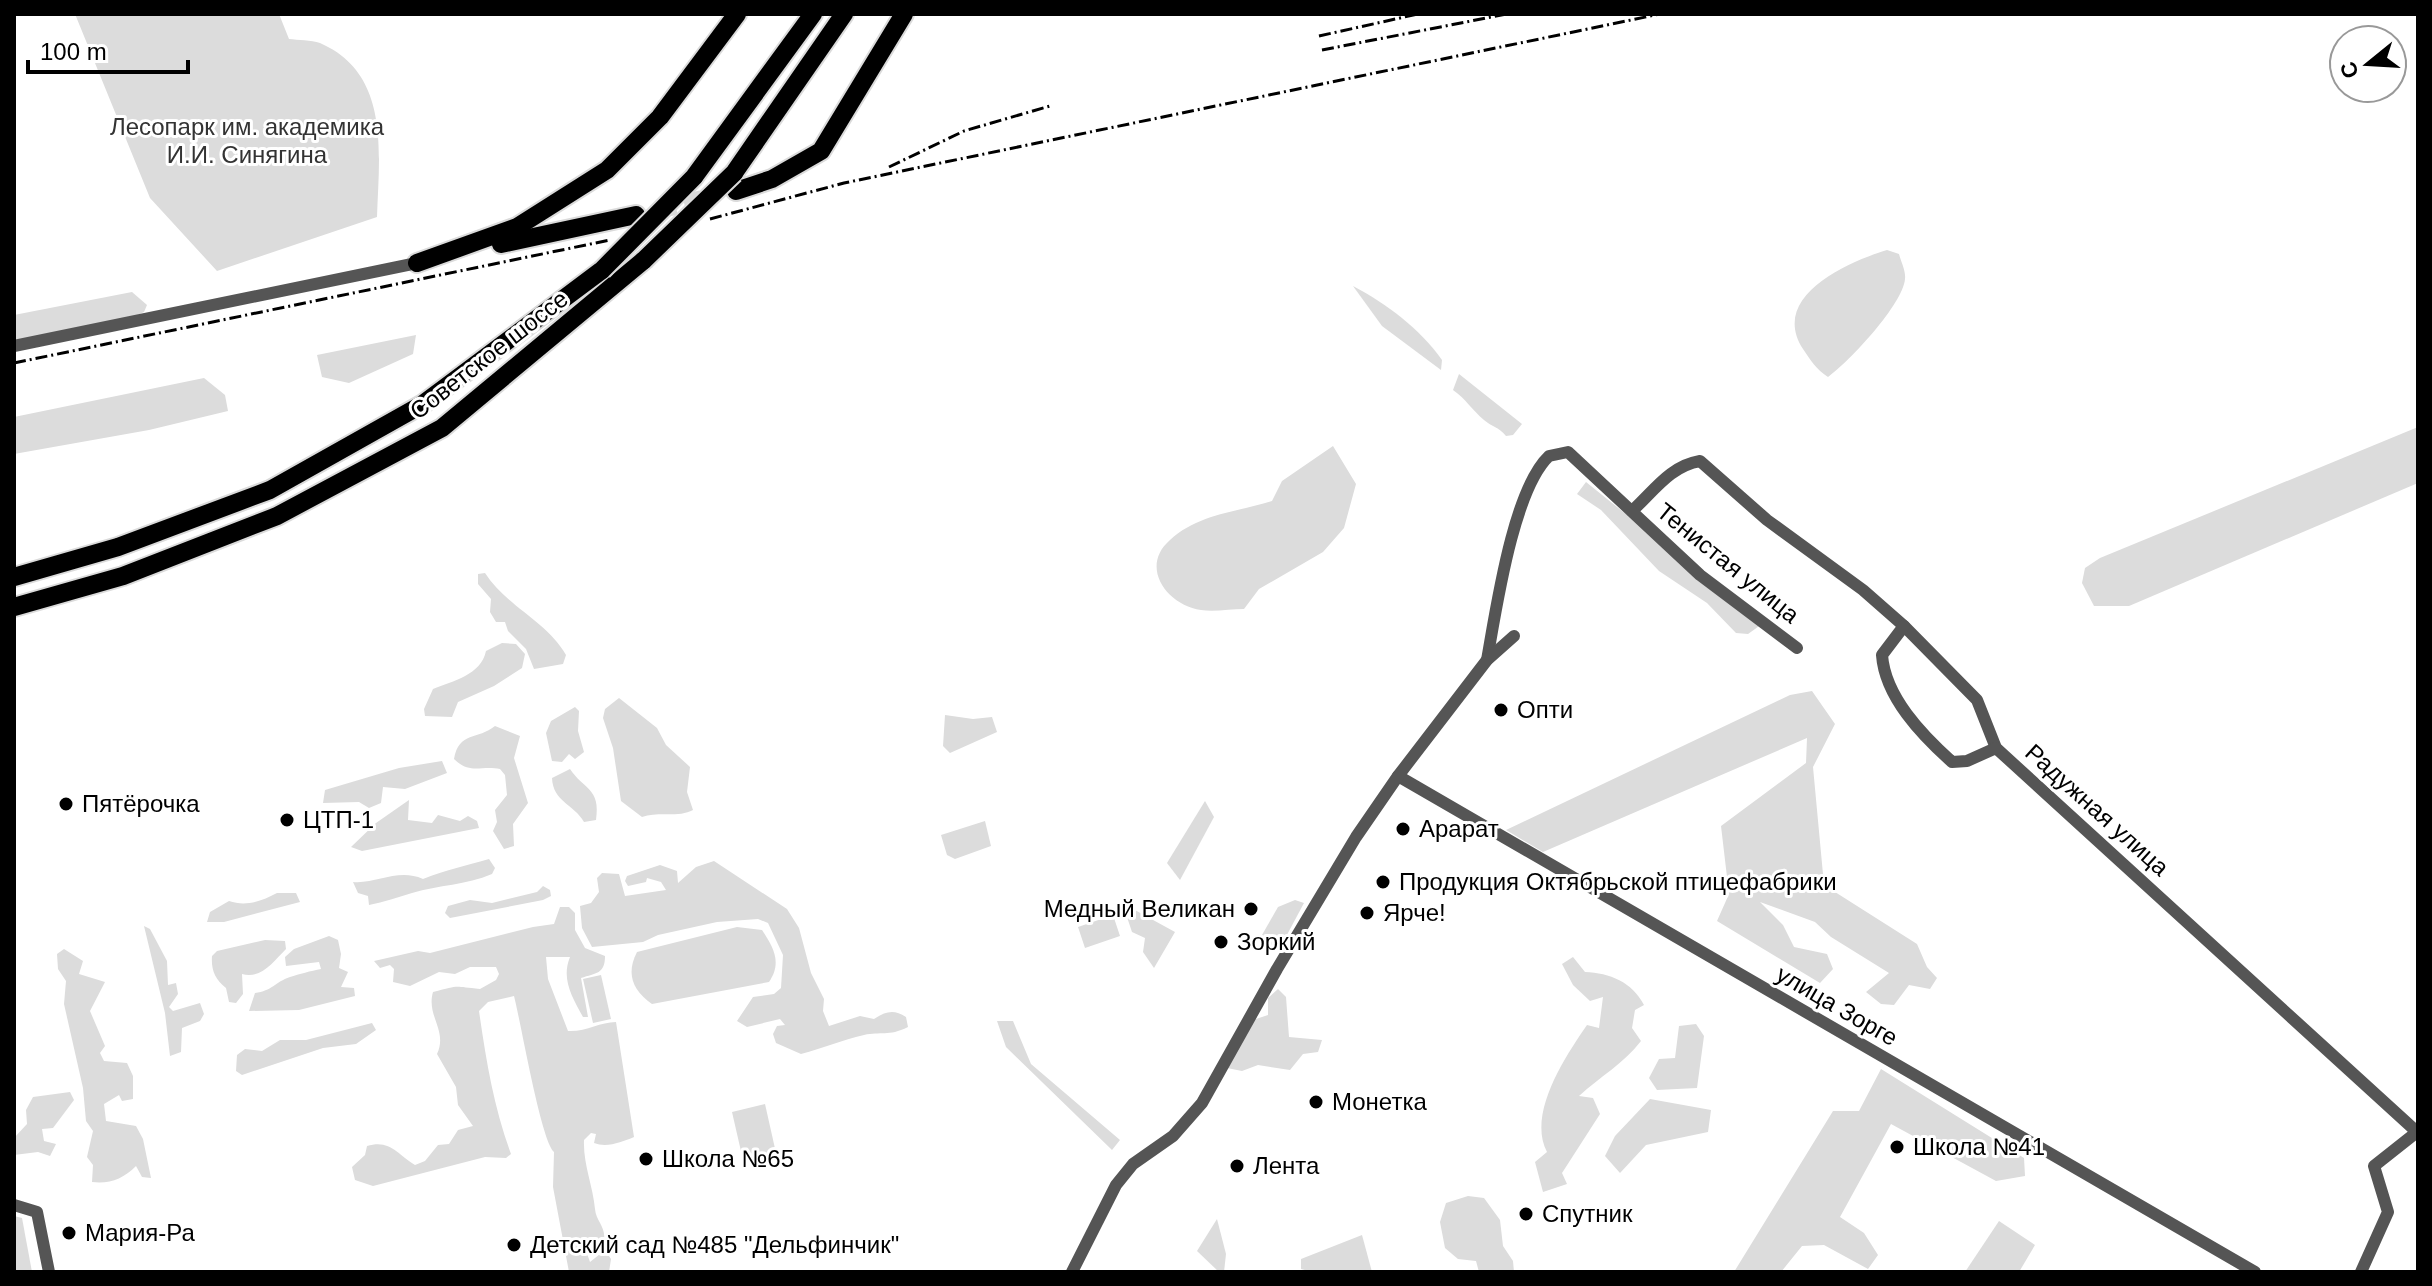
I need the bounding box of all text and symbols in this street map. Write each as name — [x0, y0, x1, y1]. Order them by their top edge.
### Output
scale bar — [28, 24, 188, 74]
north arrow — [2328, 24, 2408, 104]
text: 100 m — [40, 38, 107, 65]
text: С — [2335, 59, 2364, 81]
park label: Лесопарк им. академика И.И. Синягина — [110, 113, 385, 168]
street label: Советское шоссе — [405, 285, 573, 425]
street label: Тенистая улица — [1652, 497, 1805, 629]
place label: Опти — [1517, 696, 1573, 723]
marker: Опти — [1492, 701, 1510, 719]
street label: Радужная улица — [2020, 738, 2175, 881]
place label: Пятёрочка — [82, 790, 200, 817]
marker: Пятёрочка — [57, 795, 75, 813]
place label: ЦТП-1 — [303, 806, 374, 833]
marker: ЦТП-1 — [278, 811, 296, 829]
place label: Арарат — [1419, 815, 1499, 842]
marker: Арарат — [1394, 820, 1412, 838]
place label: Продукция Октябрьской птицефабрики — [1399, 868, 1837, 895]
marker: Продукция Октябрьской птицефабрики — [1374, 873, 1392, 891]
place label: Медный Великан — [1044, 895, 1235, 922]
place label: Ярче! — [1383, 899, 1446, 926]
marker: Медный Великан — [1242, 900, 1260, 918]
marker: Ярче! — [1358, 904, 1376, 922]
place label: Зоркий — [1237, 928, 1316, 955]
marker: Зоркий — [1212, 933, 1230, 951]
street label: улица Зорге — [1772, 960, 1903, 1051]
place label: Монетка — [1332, 1088, 1427, 1115]
marker: Монетка — [1307, 1093, 1325, 1111]
place label: Школа №41 — [1913, 1133, 2045, 1160]
marker: Школа №41 — [1888, 1138, 1906, 1156]
place label: Школа №65 — [662, 1145, 794, 1172]
marker: Школа №65 — [637, 1150, 655, 1168]
place label: Лента — [1253, 1152, 1320, 1179]
marker: Лента — [1228, 1157, 1246, 1175]
place label: Спутник — [1542, 1200, 1633, 1227]
marker: Спутник — [1517, 1205, 1535, 1223]
place label: Мария-Ра — [85, 1219, 196, 1246]
marker: Мария-Ра — [60, 1224, 78, 1242]
place label: Детский сад №485 "Дельфинчик" — [530, 1231, 899, 1258]
marker: Детский сад №485 "Дельфинчик" — [505, 1236, 523, 1254]

